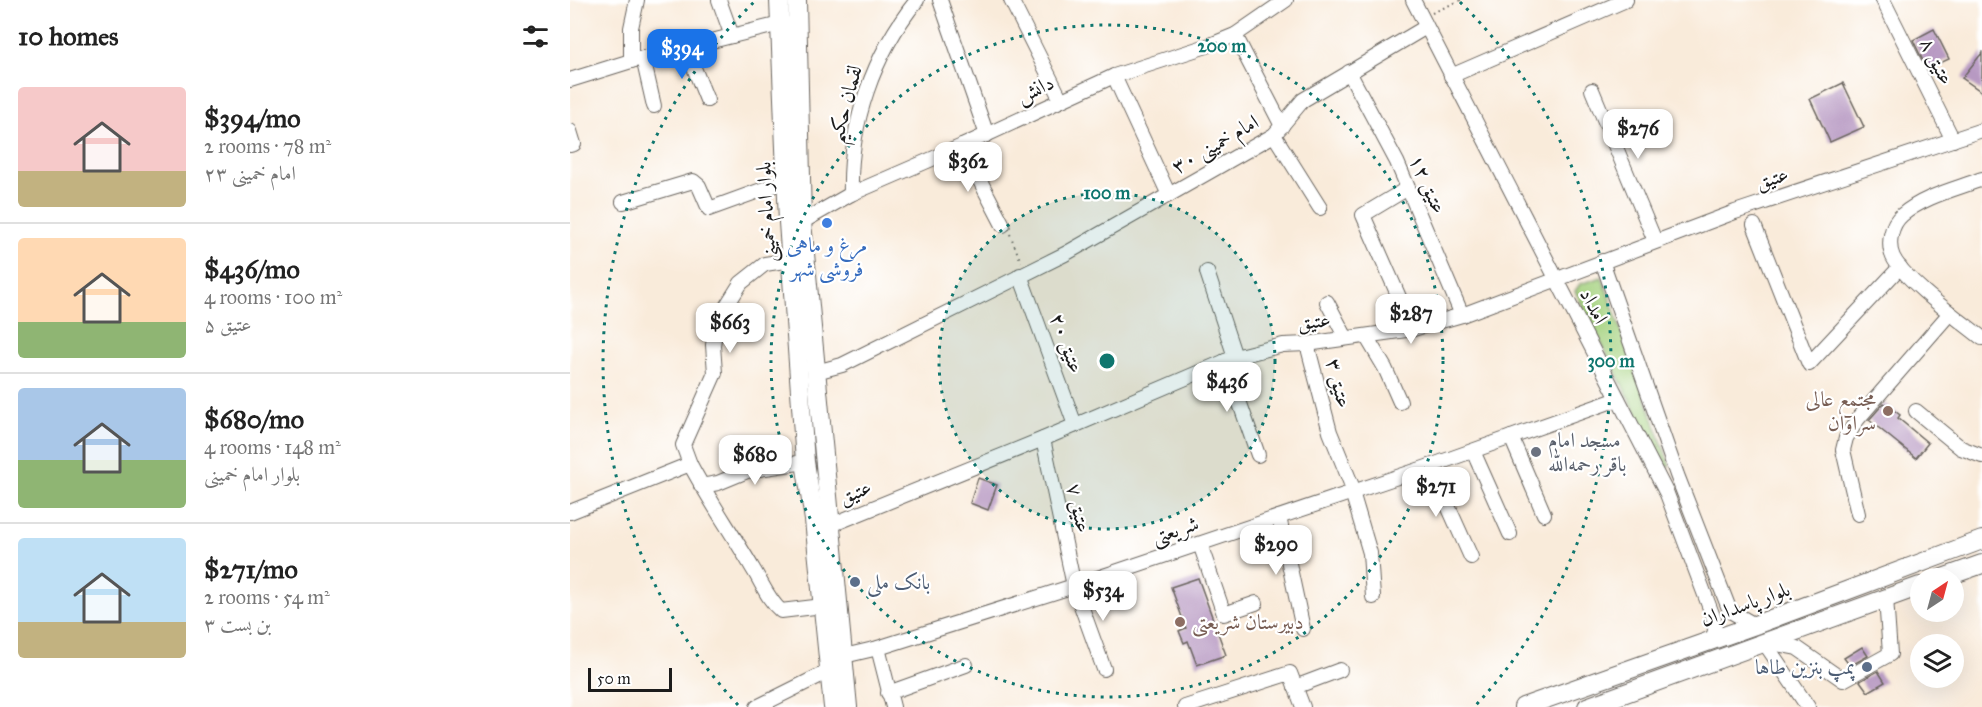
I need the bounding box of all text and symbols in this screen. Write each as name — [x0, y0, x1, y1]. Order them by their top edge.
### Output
text: 10 homes — [18, 20, 119, 52]
icon: filters — [519, 20, 552, 53]
pin: $394 — [646, 29, 718, 80]
street label: عتیق ۸ — [1914, 33, 1960, 89]
text: 200 m — [1198, 35, 1247, 57]
text: $394 — [661, 36, 703, 60]
street label: لقمان حکیم — [822, 62, 876, 148]
street label: دانش — [1012, 69, 1058, 110]
text: $394/mo — [204, 102, 301, 134]
street label: امام خمینی ۳۰ — [1167, 109, 1266, 184]
pin: $276 — [1602, 109, 1674, 160]
icon: home — [66, 111, 138, 183]
text: $276 — [1617, 116, 1659, 140]
text: 2 rooms · 78 m² — [204, 134, 331, 158]
pin: $362 — [932, 142, 1004, 193]
text: $362 — [948, 149, 988, 173]
street label: عتیق ۱۲ — [1403, 150, 1453, 218]
text: امام خمینی ۲۳ — [204, 161, 296, 185]
street label: بلوار امام خمینی — [750, 161, 787, 263]
street label: عتیق — [1752, 161, 1792, 195]
text: 100 m — [1084, 182, 1131, 204]
marker: مرغ و ماهی فروشی شهر — [820, 216, 834, 230]
place label: مرغ و ماهی فروشی شهر — [787, 232, 867, 284]
text: $436/mo — [204, 253, 300, 285]
icon: home — [66, 262, 138, 334]
street label: امداد — [1574, 284, 1614, 328]
text: 4 rooms · 100 m² — [204, 285, 342, 309]
pin: $287 — [1375, 294, 1447, 345]
text: $287 — [1389, 301, 1433, 325]
pin: $663 — [694, 303, 766, 354]
street label: عتیق — [1296, 306, 1332, 336]
street label: عتیق ۲۰ — [1044, 309, 1090, 377]
text: $663 — [710, 310, 750, 334]
text: عتیق ۵ — [204, 312, 251, 336]
text: 300 m — [1587, 350, 1635, 373]
centre of rings — [1097, 351, 1117, 371]
street label: عتیق ۳ — [1320, 356, 1358, 410]
pin: $436 — [1191, 362, 1263, 413]
text: $436 — [1206, 369, 1248, 393]
place label: مجتمع عالی سراوان — [1805, 386, 1876, 437]
text: $680/mo — [204, 403, 304, 435]
marker: مجتمع عالی سراوان — [1881, 404, 1895, 418]
icon: home — [66, 412, 138, 484]
place label: مسجد امام باقر رحمه‌الله — [1548, 427, 1626, 477]
text: 4 rooms · 148 m² — [204, 435, 341, 459]
pin: $680 — [719, 435, 791, 486]
text: $680 — [733, 442, 777, 466]
marker: مسجد امام باقر رحمه‌الله — [1529, 445, 1543, 459]
text: بلوار امام خمینی — [204, 462, 300, 486]
pin: $271 — [1400, 467, 1472, 518]
street label: عتیق — [835, 474, 875, 510]
text: $271 — [1416, 474, 1456, 498]
street label: عتیق ۷ — [1061, 481, 1097, 535]
street label: شریعتی — [1148, 510, 1203, 552]
pin: $290 — [1240, 525, 1312, 576]
text: $290 — [1254, 532, 1298, 556]
text: $271/mo — [204, 553, 298, 585]
icon: home — [66, 562, 138, 634]
north arrow — [1910, 568, 1964, 622]
map controls — [1910, 568, 1964, 688]
place label: بانک ملی — [867, 569, 930, 598]
pin: $534 — [1067, 571, 1139, 622]
marker: بانک ملی — [848, 575, 862, 589]
street label: بلوار پاسداران — [1697, 576, 1794, 634]
text: $534 — [1083, 578, 1123, 602]
text: 2 rooms · 54 m² — [204, 585, 330, 609]
place label: دبیرستان شریعتی — [1192, 609, 1304, 637]
text: بن بست ۳ — [204, 612, 271, 636]
marker: دبیرستان شریعتی — [1173, 615, 1187, 629]
button: layers — [1910, 634, 1964, 688]
place label: پمپ بنزین طاها — [1755, 654, 1855, 683]
marker: پمپ بنزین طاها — [1860, 660, 1874, 674]
scale bar — [588, 665, 672, 692]
text: 50 m — [597, 669, 631, 688]

